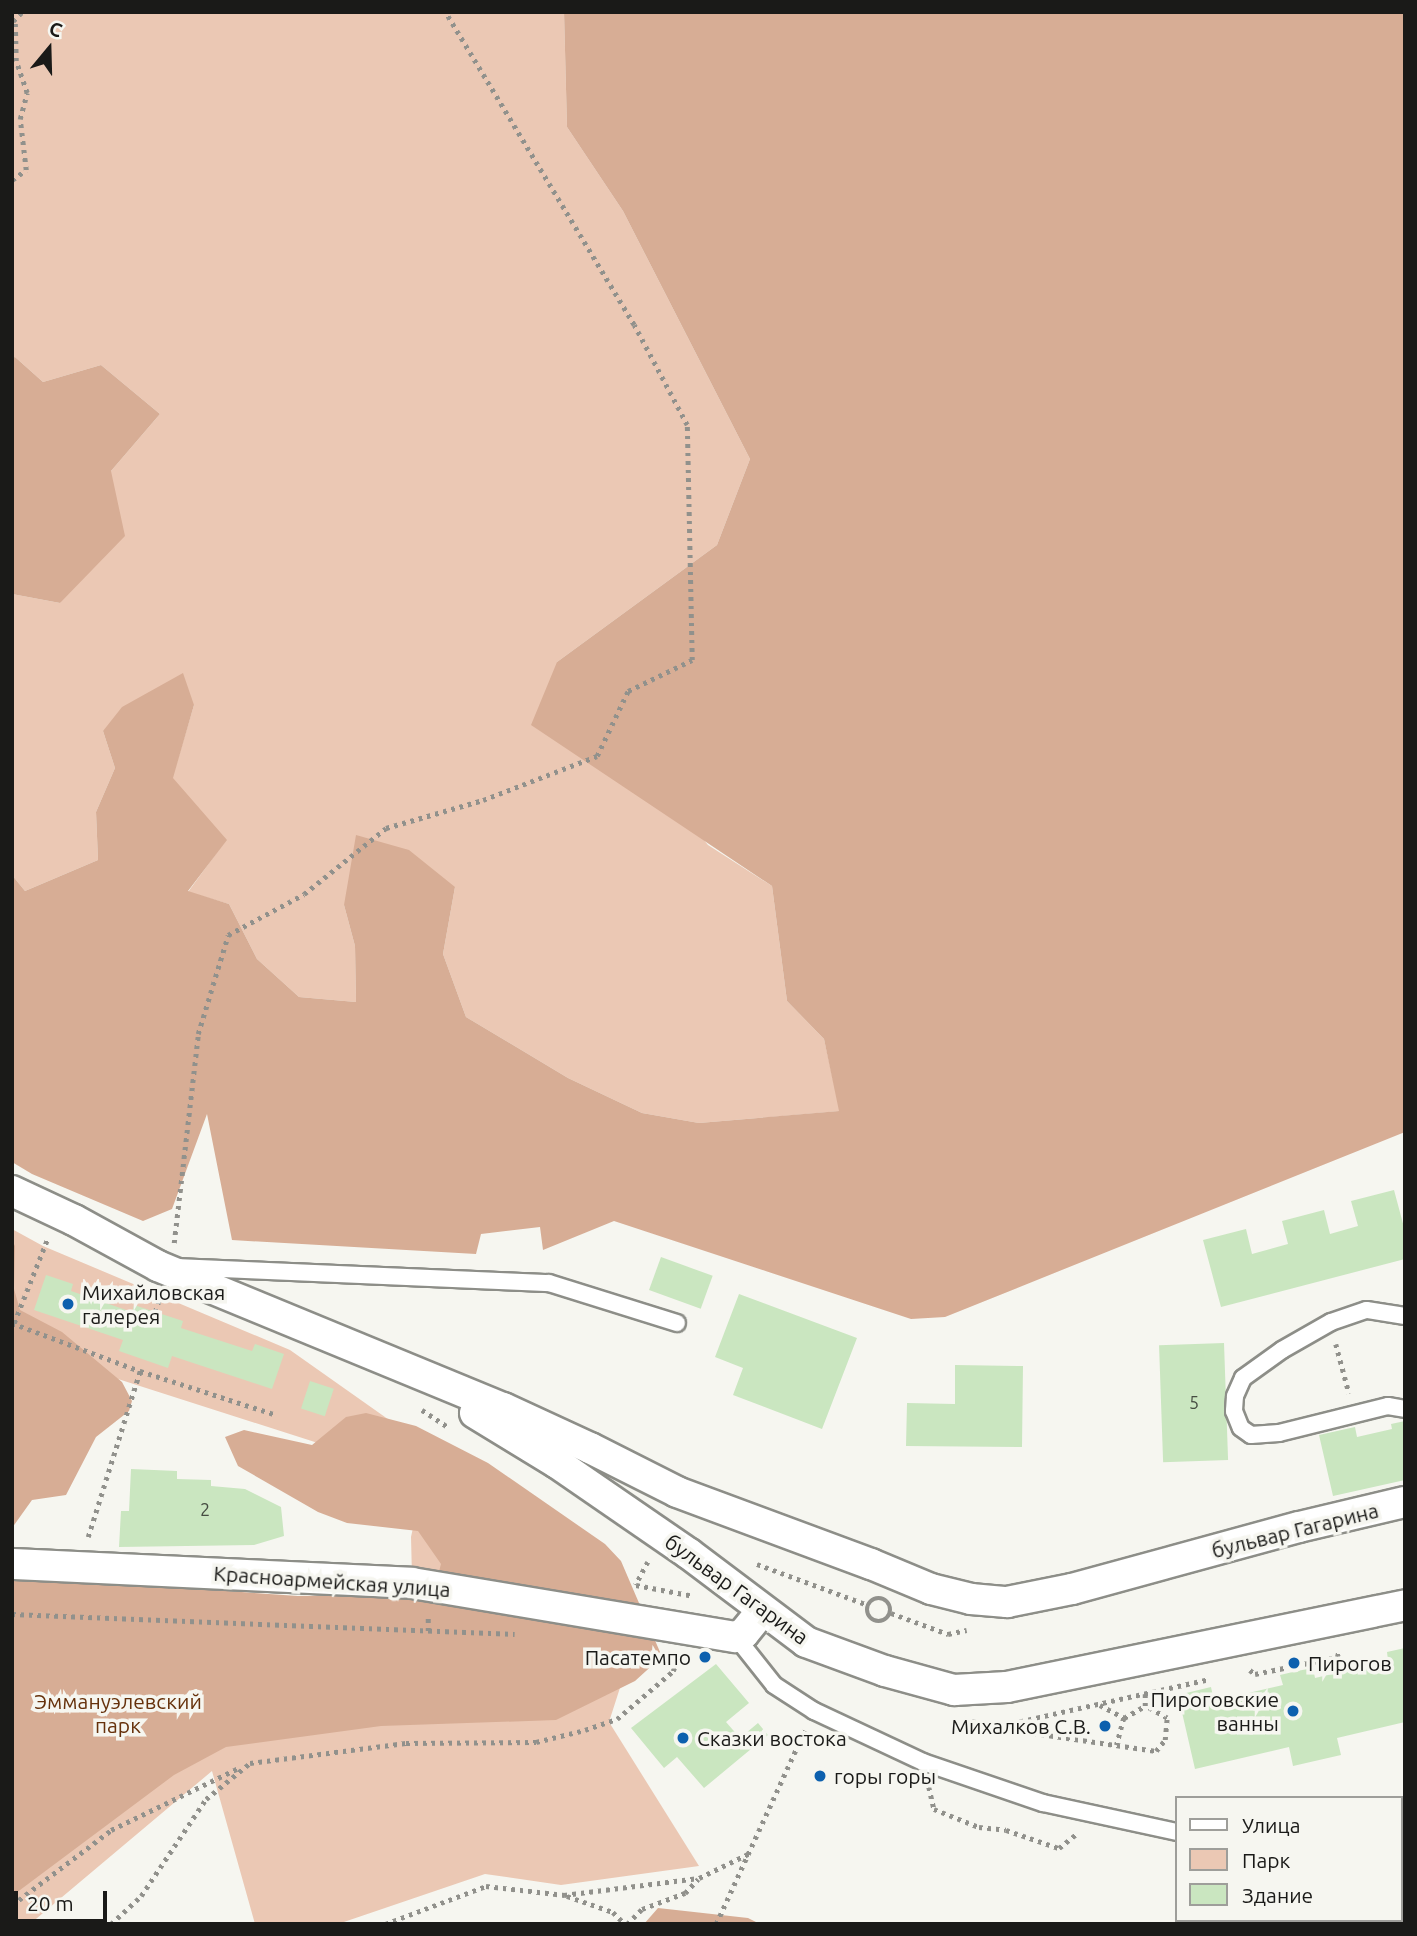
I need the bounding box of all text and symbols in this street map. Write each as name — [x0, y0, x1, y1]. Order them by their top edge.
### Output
north arrow — [14, 14, 84, 84]
text: С — [47, 17, 65, 42]
place label: Михайловская галерея — [82, 1279, 225, 1329]
marker: Михайловская галерея — [60, 1296, 76, 1312]
house number: 5 — [1189, 1391, 1199, 1413]
street label: бульвар Гагарина — [1209, 1497, 1381, 1563]
house number: 2 — [200, 1498, 210, 1520]
street label: бульвар Гагарина — [660, 1529, 814, 1649]
street label: Красноармейская улица — [213, 1560, 451, 1602]
place label: Пасатемпо — [585, 1644, 691, 1670]
marker: Пасатемпо — [697, 1649, 713, 1665]
place label: Пирогов — [1308, 1650, 1392, 1676]
marker: Пирогов — [1286, 1655, 1302, 1671]
place label: Пироговские ванны — [1151, 1686, 1279, 1736]
park label: Эммануэлевский парк — [34, 1688, 202, 1738]
marker: Пироговские ванны — [1285, 1703, 1301, 1719]
place label: Михалков С.В. — [951, 1713, 1091, 1739]
marker: Михалков С.В. — [1097, 1718, 1113, 1734]
place label: Сказки востока — [697, 1725, 847, 1751]
marker: Сказки востока — [675, 1730, 691, 1746]
place label: горы горы — [834, 1763, 936, 1789]
marker: горы горы — [812, 1768, 828, 1784]
legend — [1176, 1796, 1403, 1922]
text: Улица — [1242, 1813, 1300, 1837]
text: Парк — [1242, 1848, 1290, 1872]
scale bar — [18, 1876, 110, 1920]
text: Здание — [1242, 1883, 1313, 1907]
text: 20 m — [27, 1891, 74, 1915]

